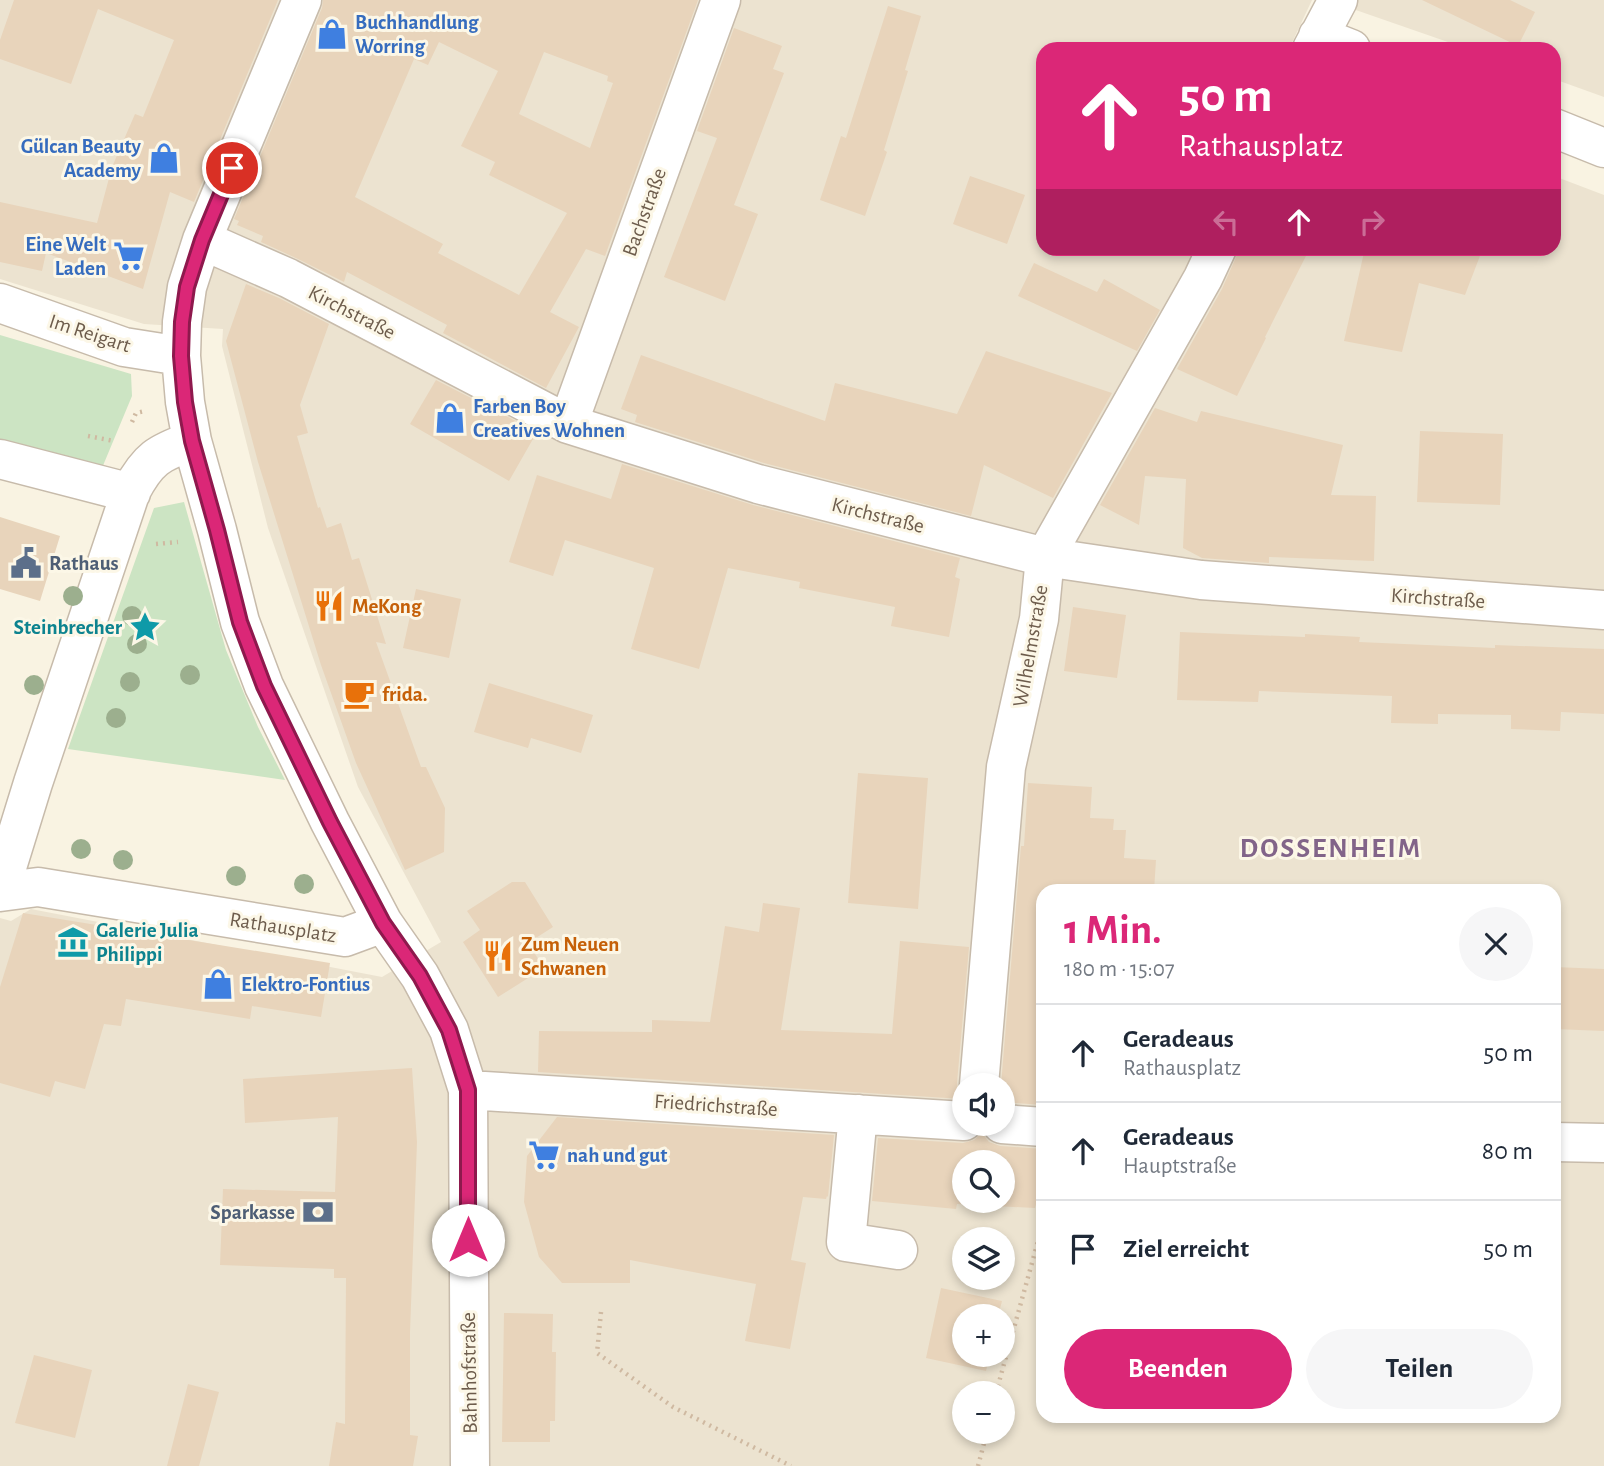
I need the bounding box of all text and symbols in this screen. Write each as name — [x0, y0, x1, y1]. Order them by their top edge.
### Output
place label: Buchhandlung Worring — [355, 12, 479, 57]
shop icon: Buchhandlung Worring — [315, 17, 349, 51]
icon: ahead — [1064, 70, 1155, 161]
text: 50 m — [1179, 72, 1273, 121]
text: Rathausplatz — [1179, 130, 1343, 162]
place label: Gülcan Beauty Academy — [21, 136, 142, 181]
pin — [202, 138, 262, 198]
shop icon: Gülcan Beauty Academy — [147, 141, 181, 175]
icon: arrive — [213, 149, 251, 187]
street label: Bachstraße — [619, 165, 670, 259]
icon: left — [1207, 203, 1245, 241]
icon: ahead — [1280, 203, 1318, 241]
icon: right — [1353, 203, 1391, 241]
place label: Eine Welt Laden — [25, 234, 106, 279]
supermarket icon: Eine Welt Laden — [112, 239, 146, 273]
street label: Kirchstraße — [305, 282, 399, 343]
street label: Im Reigart — [47, 310, 133, 357]
place label: Farben Boy Creatives Wohnen — [473, 396, 625, 441]
shop icon: Farben Boy Creatives Wohnen — [433, 401, 467, 435]
street label: Kirchstraße — [830, 494, 926, 537]
public building icon: Rathaus — [9, 546, 43, 580]
place label: Rathaus — [49, 553, 119, 574]
street label: Wilhelmstraße — [1009, 583, 1052, 709]
street label: Kirchstraße — [1390, 585, 1486, 612]
restaurant icon: MeKong — [312, 589, 346, 623]
place label: MeKong — [352, 596, 422, 617]
place icon: Steinbrecher — [128, 610, 162, 644]
place label: Steinbrecher — [14, 617, 123, 638]
cafe icon: frida. — [342, 677, 376, 711]
place label: frida. — [382, 684, 428, 705]
district label: DOSSENHEIM — [1240, 835, 1422, 863]
button: close — [1459, 907, 1533, 981]
street label: Rathausplatz — [228, 909, 338, 946]
text: 1 Min. — [1064, 909, 1162, 951]
place label: Galerie Julia Philippi — [96, 920, 199, 965]
museum icon: Galerie Julia Philippi — [56, 925, 90, 959]
place label: Zum Neuen Schwanen — [521, 934, 619, 979]
restaurant icon: Zum Neuen Schwanen — [481, 939, 515, 973]
text: 180 m · 15:07 — [1064, 958, 1175, 981]
shop icon: Elektro-Fontius — [201, 967, 235, 1001]
place label: Elektro-Fontius — [241, 974, 370, 995]
text: Geradeaus — [1123, 1026, 1234, 1052]
icon: ahead — [1064, 1034, 1102, 1072]
text: 50 m — [1483, 1040, 1533, 1066]
text: Rathausplatz — [1123, 1057, 1241, 1080]
map controls — [952, 1073, 1015, 1444]
button: sound — [952, 1073, 1015, 1136]
street label: Friedrichstraße — [654, 1091, 778, 1120]
text: Geradeaus — [1123, 1124, 1234, 1150]
icon: ahead — [1064, 1132, 1102, 1170]
supermarket icon: nah und gut — [527, 1138, 561, 1172]
text: 80 m — [1482, 1138, 1533, 1164]
place label: nah und gut — [567, 1145, 667, 1166]
button: search — [952, 1150, 1015, 1213]
text: Hauptstraße — [1123, 1155, 1237, 1178]
bank icon: Sparkasse — [301, 1195, 335, 1229]
place label: Sparkasse — [210, 1202, 295, 1223]
position arrow — [431, 1203, 505, 1277]
button: layers — [952, 1227, 1015, 1290]
icon: arrive — [1064, 1230, 1102, 1268]
text: Ziel erreicht — [1123, 1236, 1249, 1262]
text: 50 m — [1483, 1236, 1533, 1262]
button: + — [952, 1304, 1015, 1367]
street label: Bahnhofstraße — [458, 1312, 481, 1434]
button: Beenden — [1064, 1329, 1292, 1409]
button: Teilen — [1306, 1329, 1533, 1409]
button: − — [952, 1381, 1015, 1444]

